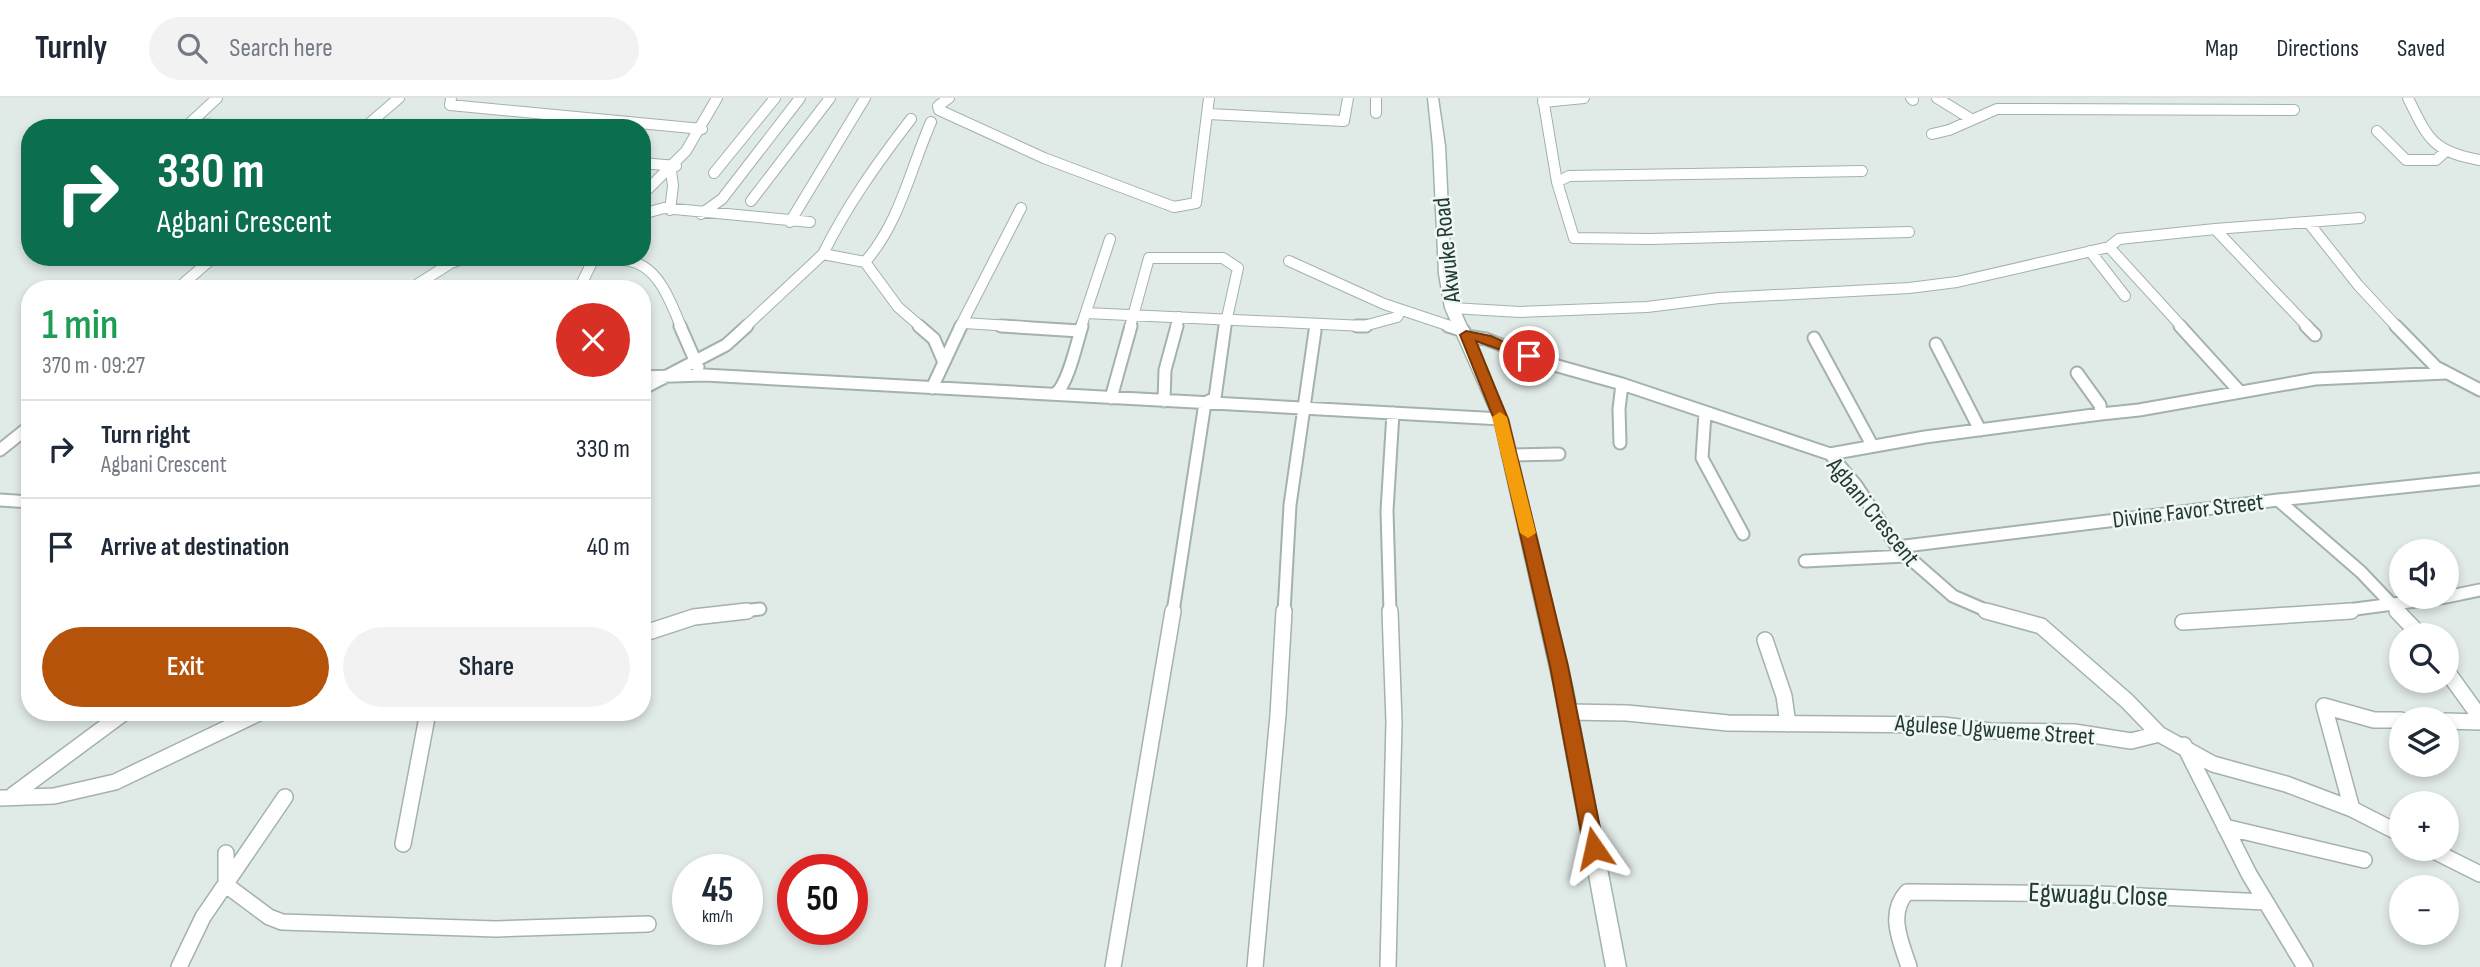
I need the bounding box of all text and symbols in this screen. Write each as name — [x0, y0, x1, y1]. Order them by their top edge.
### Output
search box — [149, 17, 639, 80]
text: Turnly — [35, 28, 107, 68]
icon: search — [173, 29, 211, 67]
text: Search here — [229, 33, 333, 64]
text: Map — [2205, 34, 2238, 63]
text: Directions — [2276, 34, 2359, 63]
text: Saved — [2397, 34, 2445, 63]
text: 330 m — [157, 143, 264, 202]
icon: right — [42, 147, 133, 238]
street label: Akwuke Road — [1427, 196, 1467, 305]
text: Agbani Crescent — [157, 203, 332, 242]
text: 1 min — [42, 300, 118, 351]
button: close — [556, 303, 630, 377]
pin — [1499, 326, 1559, 386]
icon: arrive — [1510, 337, 1548, 375]
text: 370 m · 09:27 — [42, 352, 145, 380]
text: Turn right — [101, 420, 190, 451]
icon: right — [42, 430, 80, 468]
text: 330 m — [576, 434, 630, 465]
text: Agbani Crescent — [101, 451, 227, 479]
street label: Agbani Crescent — [1820, 451, 1926, 572]
street label: Divine Favor Street — [2111, 487, 2265, 535]
icon: arrive — [42, 528, 80, 566]
text: Arrive at destination — [101, 532, 289, 563]
text: 40 m — [587, 532, 630, 563]
map controls — [2389, 539, 2459, 945]
button: sound — [2389, 539, 2459, 609]
button: search — [2389, 623, 2459, 693]
button: Exit — [42, 627, 329, 707]
button: Share — [343, 627, 630, 707]
button: layers — [2389, 707, 2459, 777]
street label: Agulese Ugwueme Street — [1893, 708, 2096, 751]
button: + — [2389, 791, 2459, 861]
position arrow — [1557, 811, 1631, 885]
speed limit sign: 50 — [777, 854, 868, 945]
text: 45 — [702, 869, 733, 912]
button: − — [2389, 875, 2459, 945]
street label: Egwuagu Close — [2028, 876, 2168, 914]
text: km/h — [702, 906, 733, 927]

